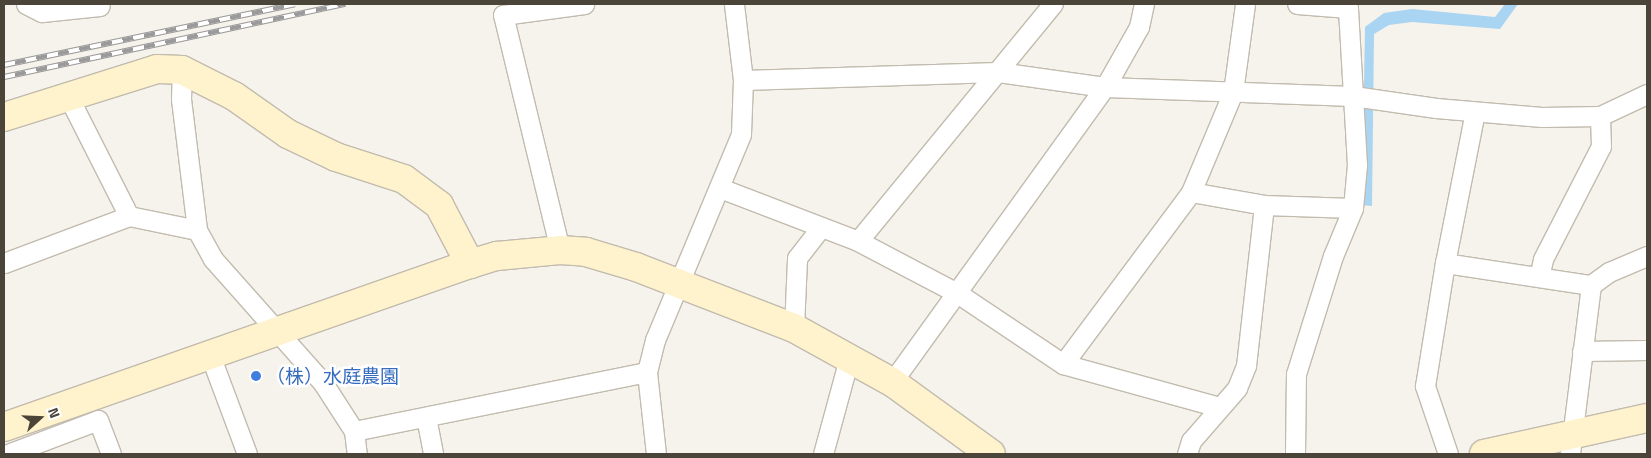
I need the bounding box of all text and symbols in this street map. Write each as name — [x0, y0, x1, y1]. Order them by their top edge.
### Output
place label: （株）水庭農園 — [266, 365, 399, 387]
marker: （株）水庭農園 — [250, 370, 262, 382]
north arrow — [15, 393, 65, 443]
text: N — [43, 405, 66, 421]

